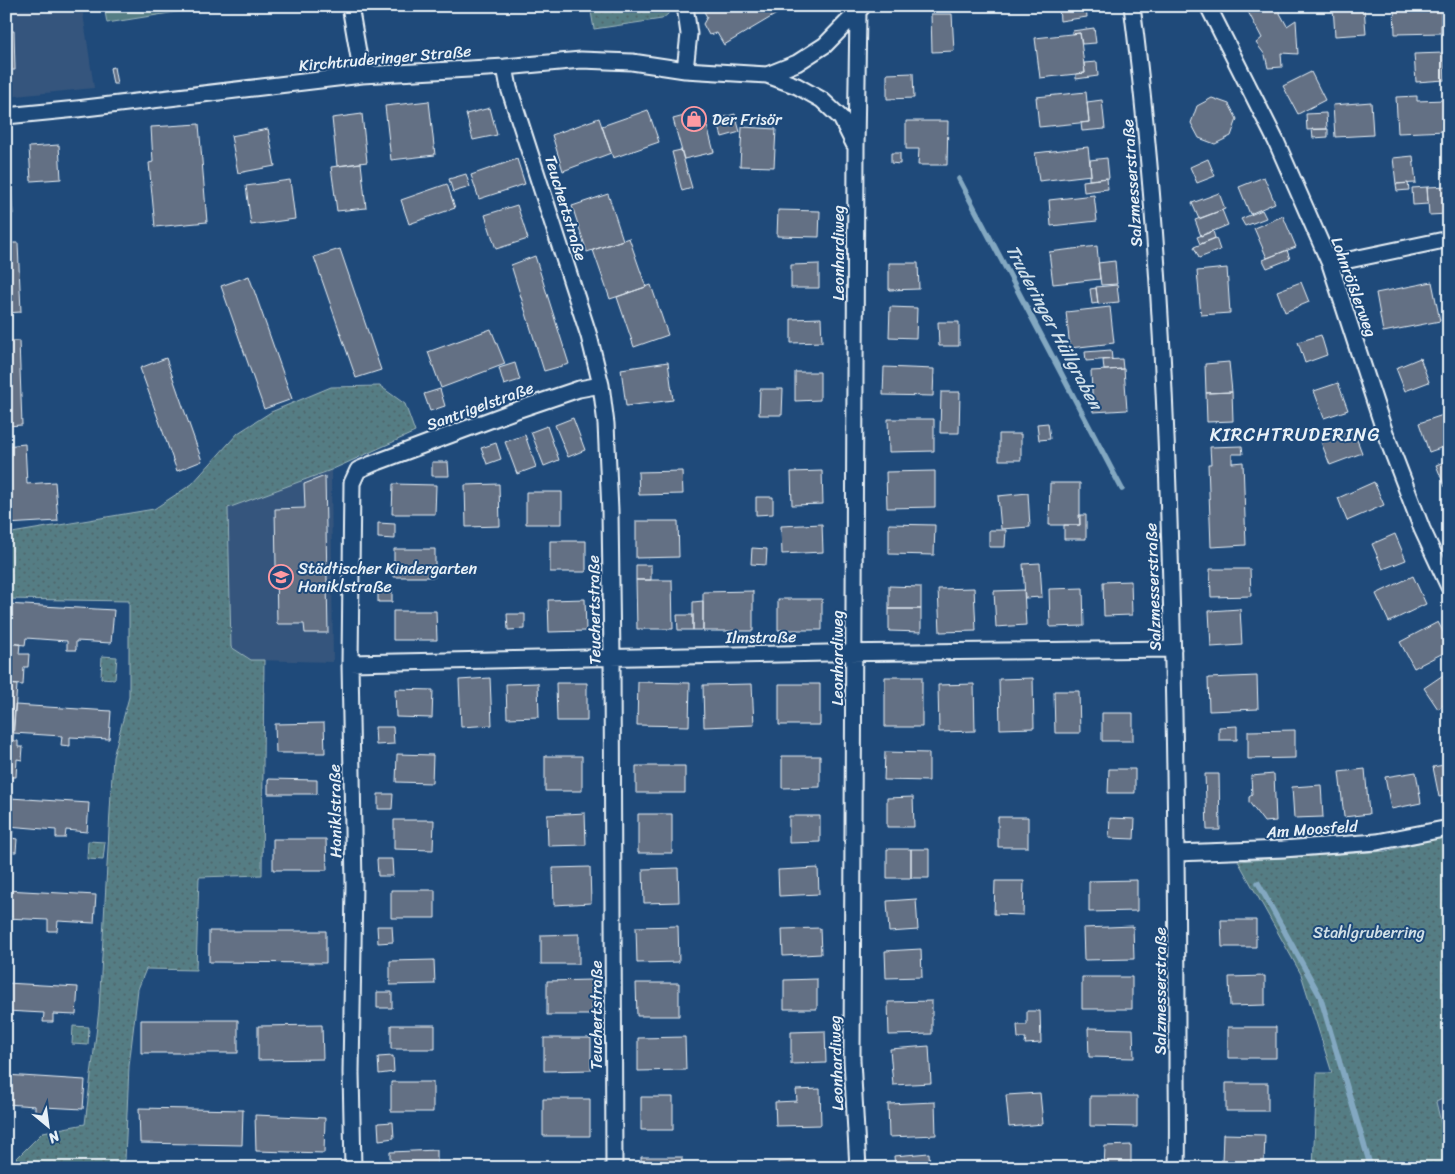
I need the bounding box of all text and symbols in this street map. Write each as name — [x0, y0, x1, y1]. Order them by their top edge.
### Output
street label: Kirchtruderinger Straße — [298, 36, 472, 80]
place label: Der Frisör — [712, 105, 783, 134]
shop icon: Der Frisör — [681, 106, 707, 132]
street label: Salzmesserstraße — [1113, 118, 1151, 248]
street label: Teuchertstraße — [536, 151, 596, 265]
street label: Leonhardiweg — [824, 205, 853, 301]
street label: Lohnrößlerweg — [1322, 233, 1386, 341]
water label: Truderinger Hüllgraben — [997, 239, 1112, 417]
street label: Santrigelstraße — [422, 373, 538, 439]
district label: KIRCHTRUDERING — [1210, 418, 1380, 451]
street label: Salzmesserstraße — [1136, 523, 1170, 651]
place label: Städtischer Kindergarten Haniklstraße — [298, 554, 477, 601]
street label: Teuchertstraße — [579, 555, 609, 665]
school or university icon: Städtischer Kindergarten Haniklstraße — [268, 564, 294, 590]
street label: Leonhardiweg — [823, 610, 852, 706]
street label: Ilmstraße — [724, 622, 797, 652]
street label: Haniklstraße — [320, 764, 350, 858]
street label: Am Moosfeld — [1264, 811, 1360, 847]
park label: Stahlgruberring — [1313, 918, 1425, 947]
street label: Salzmesserstraße — [1146, 927, 1175, 1055]
street label: Teuchertstraße — [582, 960, 611, 1070]
street label: Leonhardiweg — [820, 1015, 852, 1111]
north arrow — [22, 1102, 72, 1152]
text: N — [43, 1123, 65, 1150]

